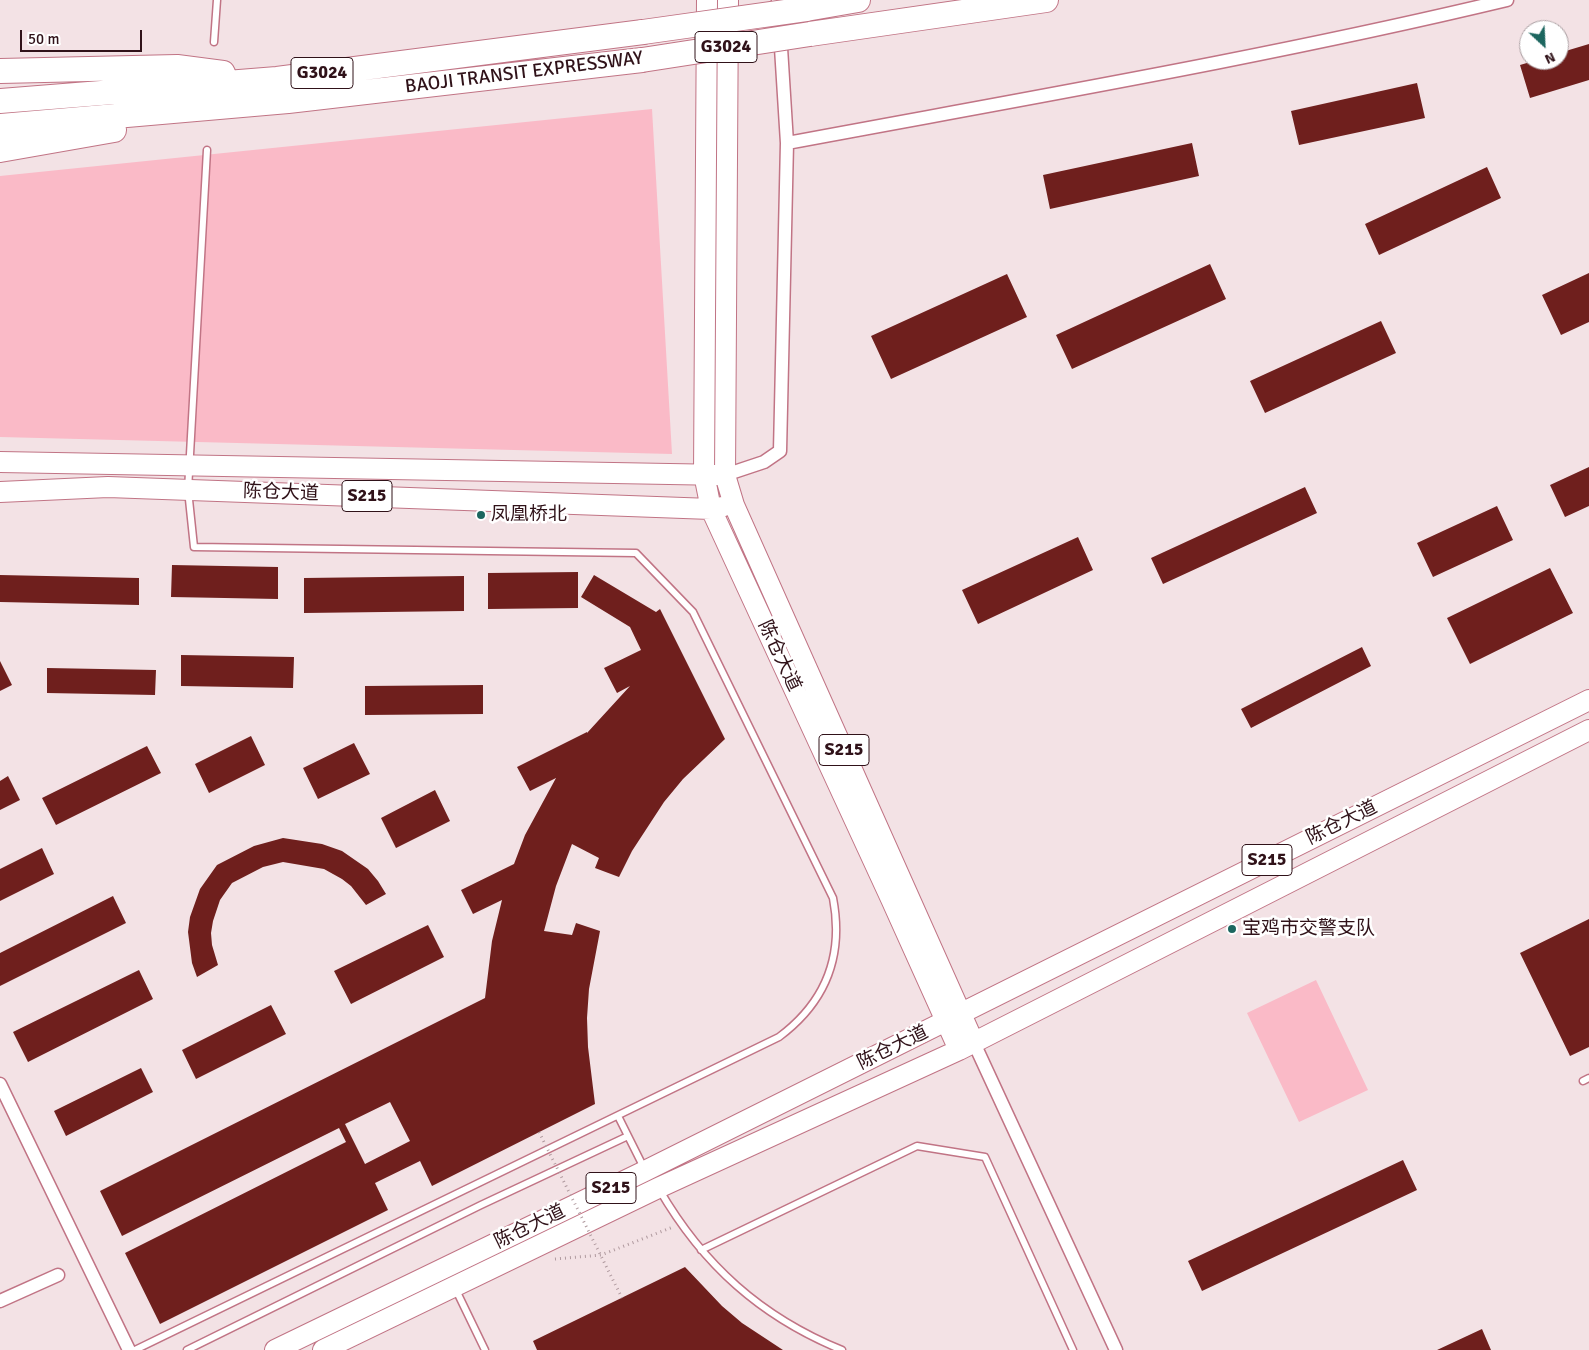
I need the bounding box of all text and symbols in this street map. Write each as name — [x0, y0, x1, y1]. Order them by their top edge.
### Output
scale bar — [22, 20, 145, 52]
north arrow — [1519, 20, 1569, 70]
text: 50 m — [28, 30, 59, 48]
road number: G3024 — [695, 32, 757, 62]
street label: BAOJI TRANSIT EXPRESSWAY — [404, 47, 644, 99]
text: N — [1542, 48, 1558, 68]
road number: G3024 — [291, 58, 353, 88]
street label: 陈仓大道 — [243, 480, 319, 506]
road number: S215 — [342, 481, 392, 512]
place label: 凤凰桥北 — [491, 504, 567, 526]
marker: 凤凰桥北 — [475, 509, 487, 521]
street label: 陈仓大道 — [753, 617, 805, 695]
road number: S215 — [819, 734, 869, 766]
street label: 陈仓大道 — [1303, 796, 1381, 850]
road number: S215 — [1242, 844, 1292, 876]
place label: 宝鸡市交警支队 — [1242, 918, 1375, 940]
marker: 宝鸡市交警支队 — [1226, 923, 1238, 935]
street label: 陈仓大道 — [854, 1021, 932, 1075]
road number: S215 — [586, 1172, 636, 1204]
street label: 陈仓大道 — [491, 1200, 569, 1254]

